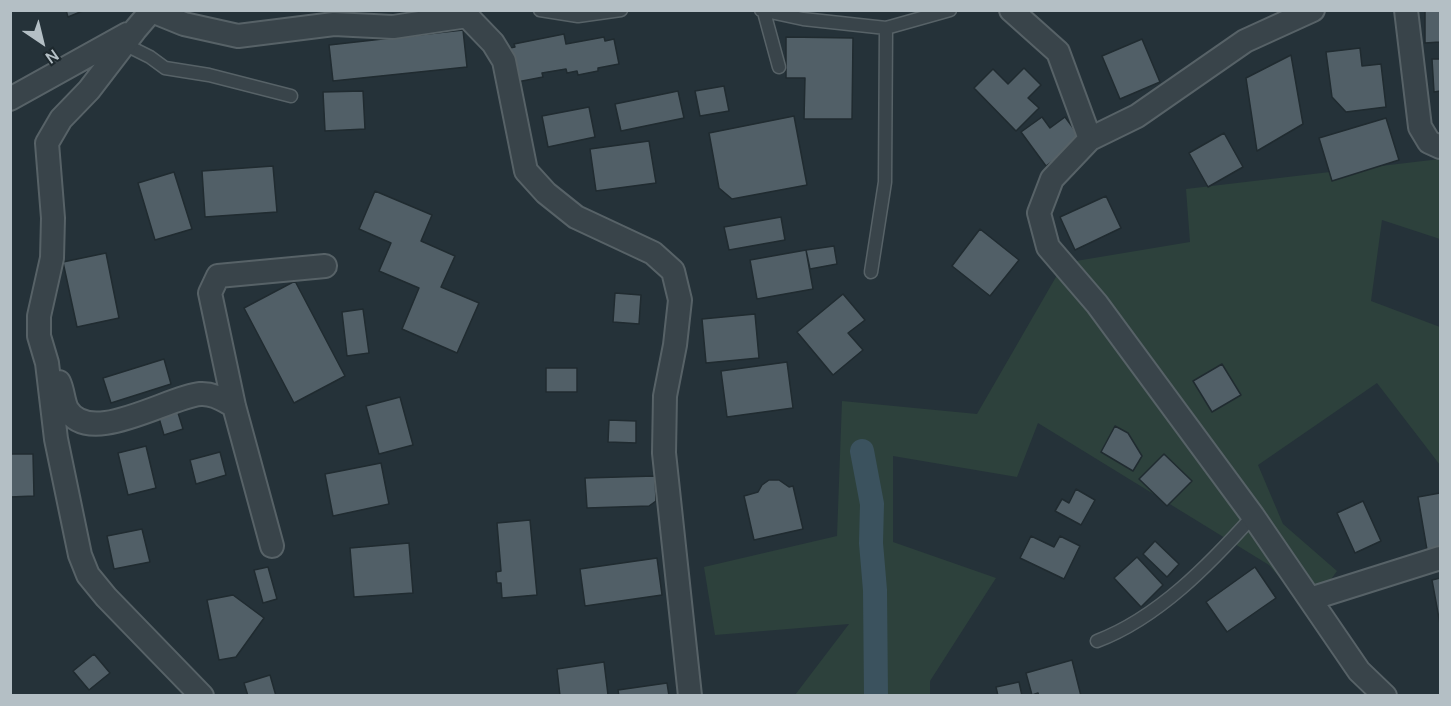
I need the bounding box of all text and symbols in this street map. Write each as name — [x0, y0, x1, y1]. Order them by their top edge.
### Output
north arrow — [12, 12, 72, 72]
text: N — [41, 44, 63, 69]

